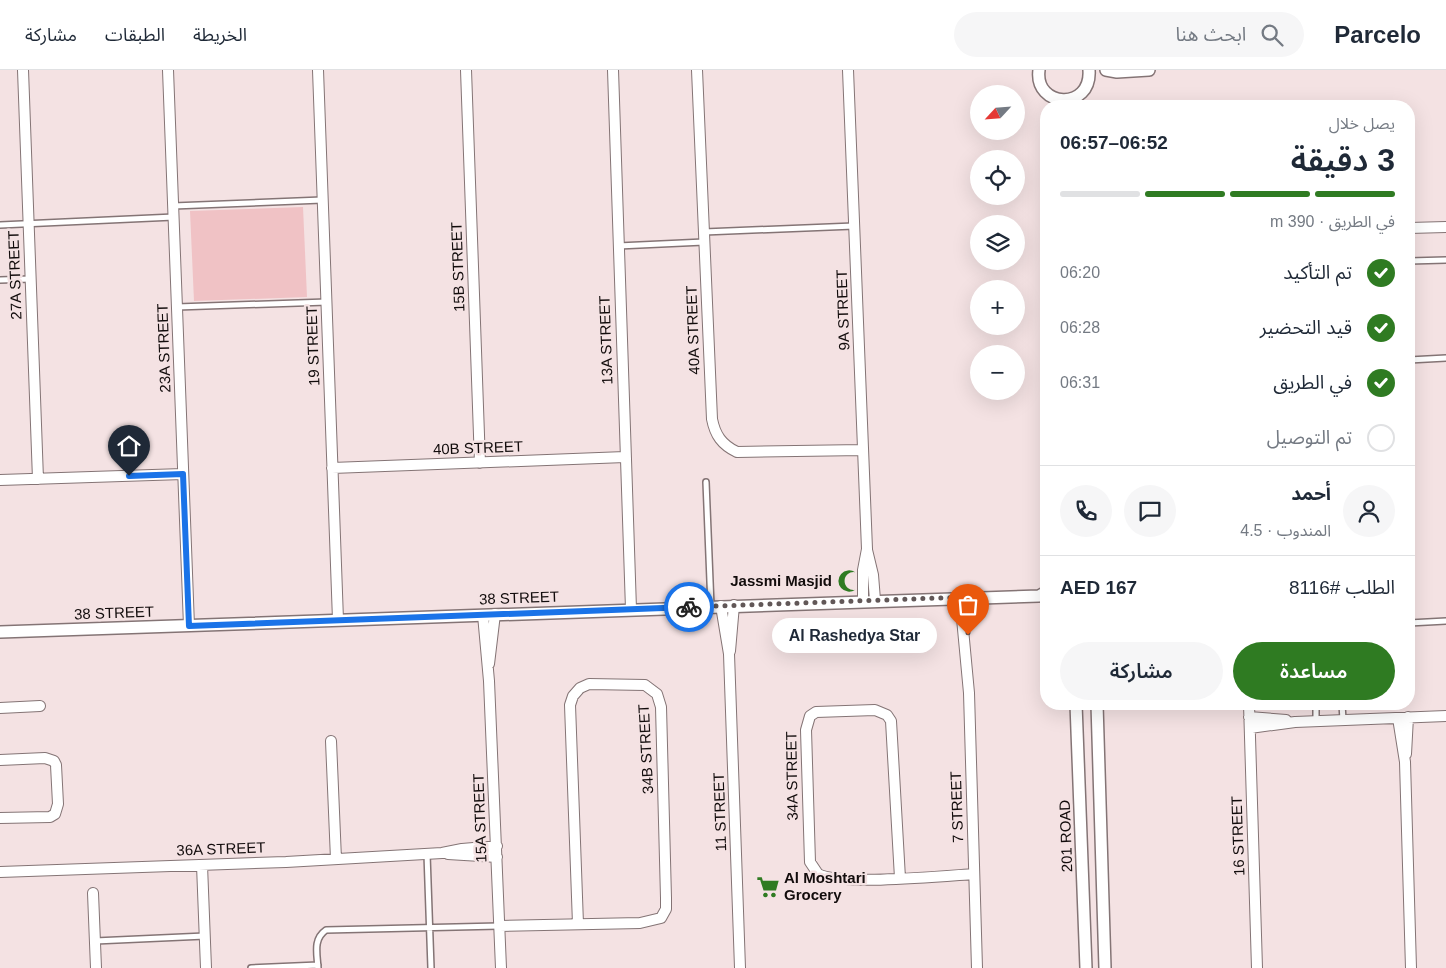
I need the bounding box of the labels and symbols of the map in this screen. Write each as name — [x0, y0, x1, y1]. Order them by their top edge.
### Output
north arrow — [970, 85, 1025, 140]
street label: 15B STREET — [447, 222, 468, 312]
street label: 27A STREET — [4, 230, 25, 320]
street label: 9A STREET — [833, 269, 852, 351]
street label: 40A STREET — [682, 285, 703, 375]
street label: 13A STREET — [595, 295, 616, 385]
street label: 23A STREET — [153, 303, 174, 393]
street label: 19 STREET — [303, 306, 322, 386]
pin — [108, 425, 150, 476]
street label: 40B STREET — [433, 437, 523, 458]
mosque icon: Jassmi Masjid — [836, 568, 862, 594]
place label: Jassmi Masjid — [730, 572, 832, 589]
courier — [664, 582, 714, 632]
pin — [947, 584, 989, 635]
street label: 38 STREET — [479, 588, 559, 607]
street label: 38 STREET — [74, 603, 154, 622]
callout: Al Rashedya Star — [773, 618, 938, 652]
street label: 34B STREET — [635, 704, 656, 794]
street label: 34A STREET — [782, 731, 801, 821]
street label: 7 STREET — [947, 771, 966, 843]
street label: 11 STREET — [710, 772, 729, 852]
street label: 15A STREET — [469, 773, 490, 863]
street label: 16 STREET — [1228, 796, 1247, 876]
street label: 201 ROAD — [1056, 799, 1075, 873]
street label: 36A STREET — [176, 838, 266, 859]
place label: Al Moshtari Grocery — [784, 869, 866, 903]
supermarket icon: Al Moshtari Grocery — [755, 874, 781, 900]

